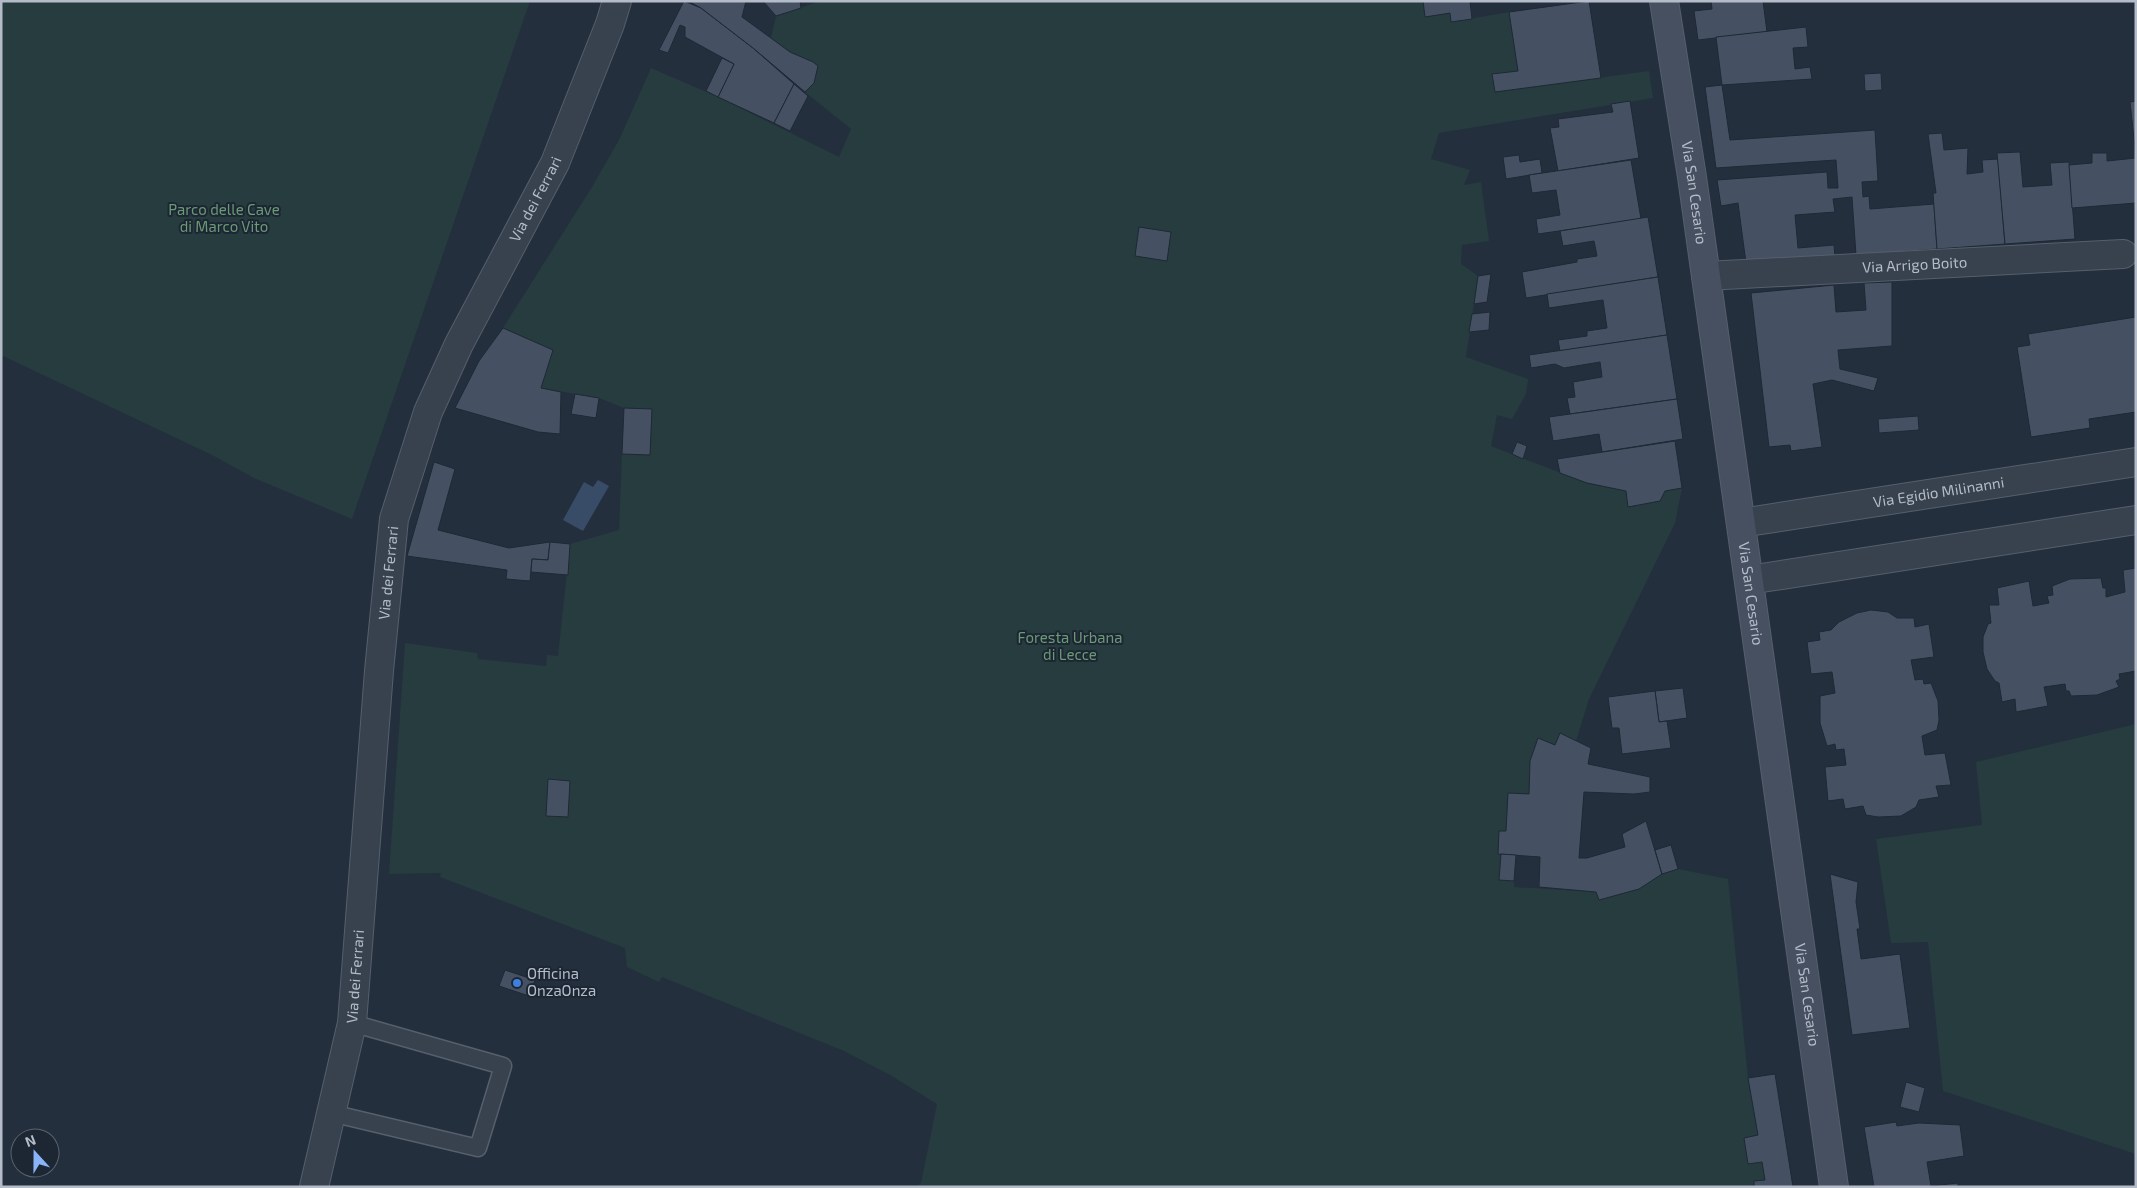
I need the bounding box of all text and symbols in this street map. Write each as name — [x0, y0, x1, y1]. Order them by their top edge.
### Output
street label: Via San Cesario — [1678, 140, 1711, 245]
street label: Via dei Ferrari — [505, 154, 565, 245]
park label: Parco delle Cave di Marco Vito — [168, 200, 280, 235]
street label: Via Arrigo Boito — [1862, 252, 1968, 276]
street label: Via Egidio Milinanni — [1872, 472, 2005, 510]
street label: Via dei Ferrari — [374, 525, 401, 621]
street label: Via San Cesario — [1735, 541, 1768, 646]
park label: Foresta Urbana di Lecce — [1018, 628, 1122, 663]
street label: Via dei Ferrari — [342, 929, 367, 1024]
street label: Via San Cesario — [1792, 942, 1824, 1047]
place label: Officina OnzaOnza — [527, 964, 596, 999]
marker: Officina OnzaOnza — [511, 977, 523, 989]
north arrow — [10, 1128, 60, 1178]
text: N — [22, 1131, 38, 1150]

